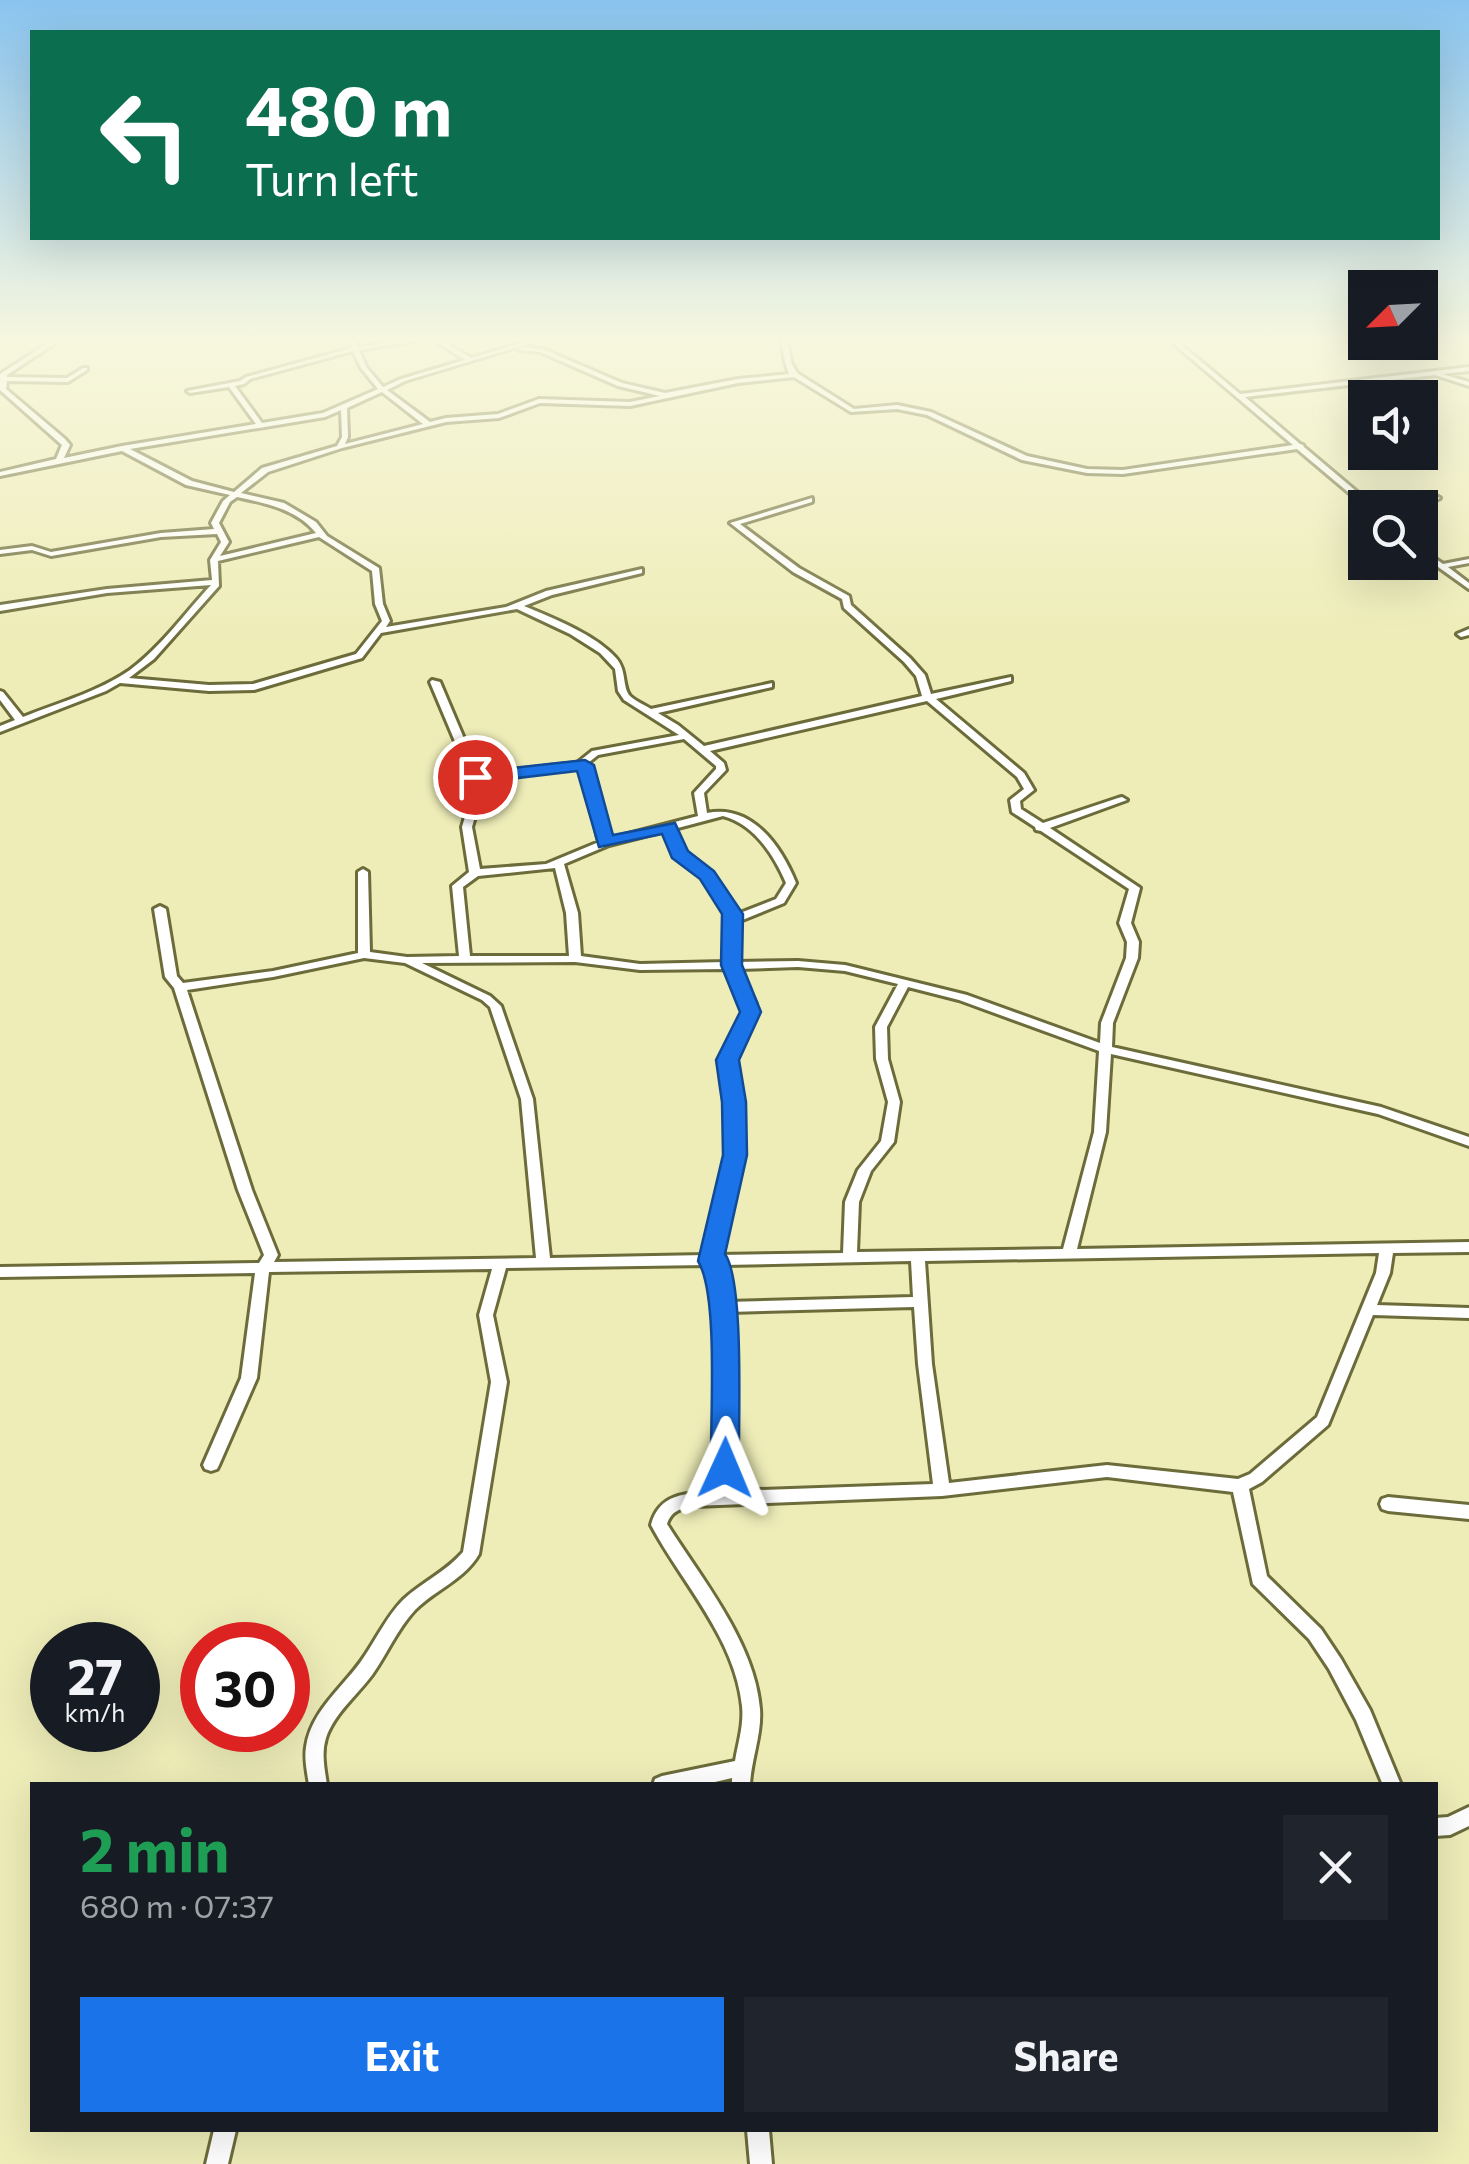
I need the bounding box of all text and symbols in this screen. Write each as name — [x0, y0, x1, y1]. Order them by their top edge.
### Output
text: 480 m — [245, 65, 452, 150]
icon: left — [80, 70, 210, 200]
text: Turn left — [245, 150, 419, 205]
north arrow — [1348, 270, 1438, 360]
map controls — [1348, 270, 1438, 580]
button: sound — [1348, 380, 1438, 470]
button: search — [1348, 490, 1438, 580]
pin — [433, 735, 518, 820]
icon: arrive — [448, 750, 503, 805]
position arrow — [673, 1416, 777, 1520]
speed limit sign: 30 — [180, 1622, 310, 1752]
text: 27 — [67, 1644, 123, 1705]
text: km/h — [65, 1697, 125, 1727]
text: 2 min — [80, 1811, 229, 1884]
button: close — [1283, 1815, 1388, 1920]
text: 680 m · 07:37 — [80, 1885, 274, 1925]
button: Exit — [80, 1997, 724, 2112]
button: Share — [744, 1997, 1388, 2112]

